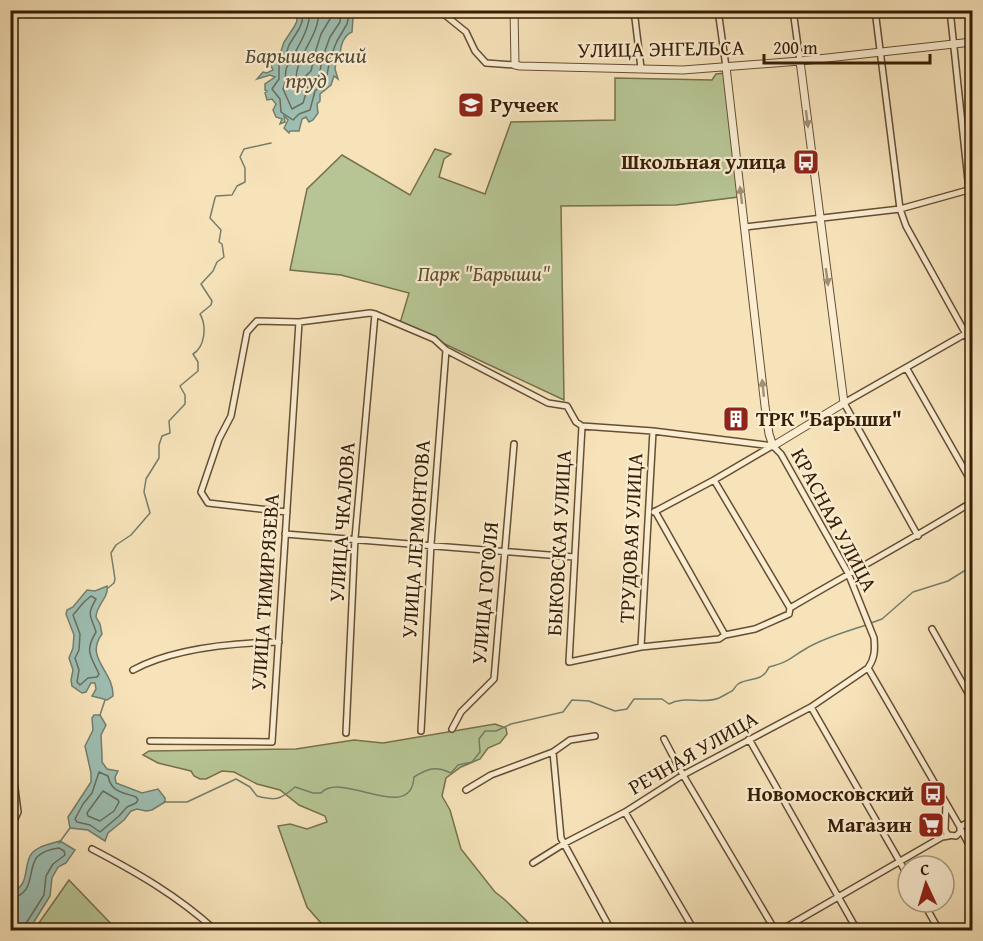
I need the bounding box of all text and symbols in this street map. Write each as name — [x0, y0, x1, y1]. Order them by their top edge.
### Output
scale bar — [764, 27, 930, 65]
street label: УЛИЦА ЭНГЕЛЬСА — [577, 32, 745, 65]
text: 200 m — [773, 34, 818, 61]
water label: Барышевский пруд — [245, 39, 367, 96]
place label: Ручеек — [490, 89, 559, 120]
school or university icon: Ручеек — [456, 90, 486, 120]
one-way arrow — [802, 109, 812, 128]
place label: Школьная улица — [621, 146, 786, 177]
bus stop icon: Школьная улица — [791, 147, 821, 177]
one-way arrow — [736, 185, 746, 204]
park label: Парк "Барыши" — [418, 258, 551, 289]
one-way arrow — [822, 267, 831, 286]
one-way arrow — [758, 379, 768, 398]
place label: ТРК "Барыши" — [756, 403, 902, 434]
building icon: ТРК "Барыши" — [721, 404, 751, 434]
street label: УЛИЦА ЛЕРМОНТОВА — [393, 438, 438, 639]
street label: УЛИЦА ЧКАЛОВА — [320, 441, 363, 603]
street label: КРАСНАЯ УЛИЦА — [784, 443, 885, 597]
street label: БЫКОВСКАЯ УЛИЦА — [538, 449, 579, 637]
street label: ТРУДОВАЯ УЛИЦА — [611, 452, 650, 624]
street label: УЛИЦА ТИМИРЯЗЕВА — [242, 492, 287, 692]
street label: УЛИЦА ГОГОЛЯ — [463, 521, 506, 665]
street label: РЕЧНАЯ УЛИЦА — [622, 703, 763, 802]
place label: Новомосковский — [747, 778, 914, 809]
bus stop icon: Новомосковский — [918, 779, 948, 809]
place label: Магазин — [827, 809, 912, 840]
supermarket icon: Магазин — [916, 810, 946, 840]
north arrow — [896, 854, 956, 914]
text: С — [920, 857, 930, 881]

